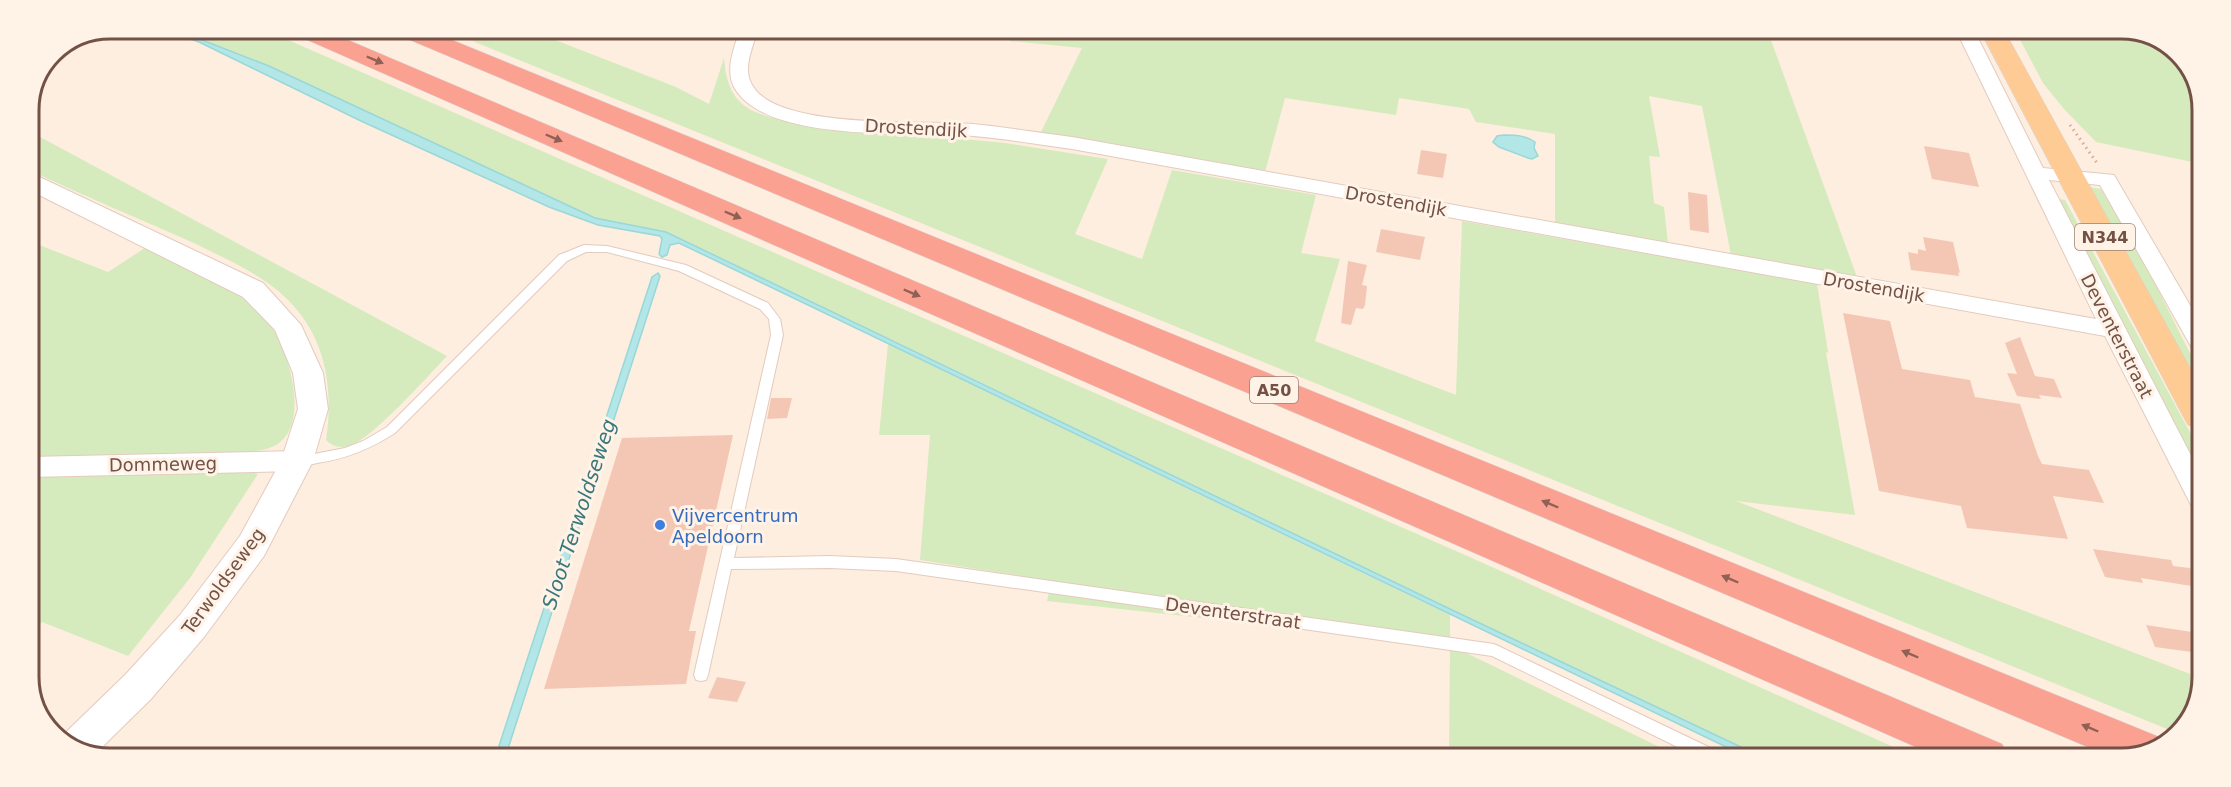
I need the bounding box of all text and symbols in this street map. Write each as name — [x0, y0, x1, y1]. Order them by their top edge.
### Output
one-way arrow — [366, 56, 383, 65]
street label: Drostendijk — [864, 115, 968, 141]
one-way arrow — [545, 133, 563, 143]
street label: Drostendijk — [1344, 182, 1449, 220]
one-way arrow — [724, 211, 741, 220]
road number: N344 — [2075, 224, 2135, 250]
street label: Drostendijk — [1822, 268, 1927, 306]
street label: Deventerstraat — [2077, 270, 2157, 402]
one-way arrow — [903, 288, 921, 298]
road number: A50 — [1250, 377, 1298, 403]
water label: Sloot Terwoldseweg — [537, 416, 621, 612]
street label: Dommeweg — [109, 453, 217, 475]
one-way arrow — [1541, 499, 1559, 508]
place label: Vijvercentrum Apeldoorn — [672, 505, 798, 547]
marker: Vijvercentrum Apeldoorn — [653, 518, 667, 532]
street label: Terwoldseweg — [177, 524, 269, 639]
one-way arrow — [1721, 574, 1739, 583]
street label: Deventerstraat — [1164, 593, 1302, 633]
one-way arrow — [1901, 649, 1919, 659]
one-way arrow — [2081, 723, 2099, 733]

